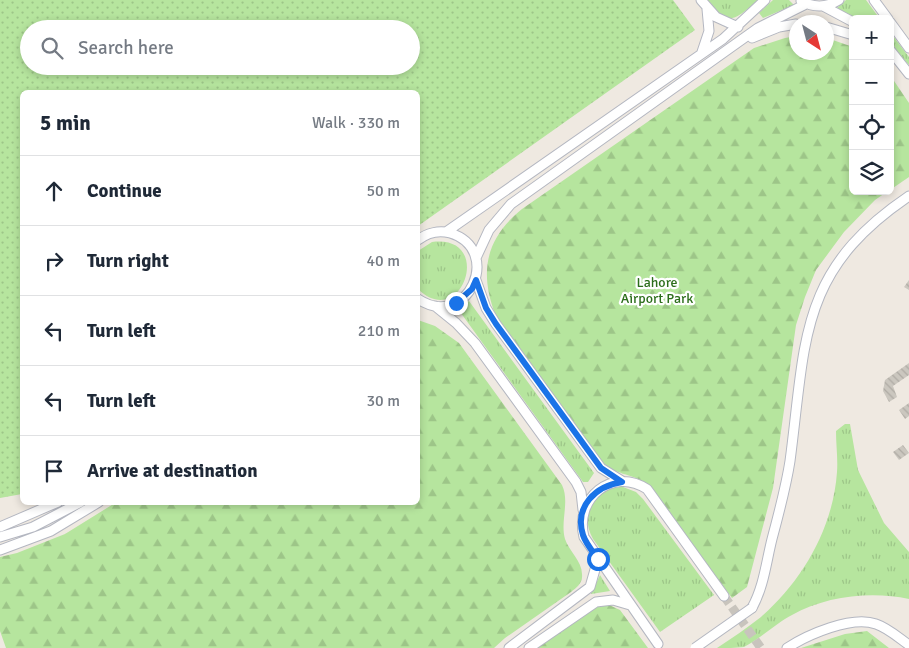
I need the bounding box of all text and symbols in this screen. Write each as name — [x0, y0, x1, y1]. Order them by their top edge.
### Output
north arrow — [789, 15, 834, 60]
map controls — [849, 15, 894, 195]
button: + — [849, 15, 894, 60]
search box — [20, 20, 420, 75]
icon: search — [38, 34, 66, 62]
text: Search here — [78, 36, 174, 60]
button: − — [849, 60, 894, 105]
button: locate — [849, 105, 894, 150]
text: 5 min — [40, 110, 91, 136]
text: Walk · 330 m — [312, 113, 400, 133]
button: layers — [849, 150, 894, 195]
icon: ahead — [40, 177, 68, 205]
text: Continue — [87, 179, 162, 203]
text: 50 m — [366, 181, 400, 201]
icon: right — [40, 247, 68, 275]
text: Turn right — [87, 249, 169, 273]
text: 40 m — [366, 251, 400, 271]
park label: Lahore Airport Park — [621, 274, 693, 307]
route end — [445, 292, 468, 315]
icon: left — [40, 317, 68, 345]
text: Turn left — [87, 319, 156, 343]
text: 210 m — [358, 321, 400, 341]
icon: left — [40, 387, 68, 415]
text: Turn left — [87, 389, 156, 413]
text: 30 m — [366, 391, 400, 411]
icon: arrive — [40, 457, 68, 485]
text: Arrive at destination — [87, 459, 258, 483]
route start — [587, 548, 610, 571]

